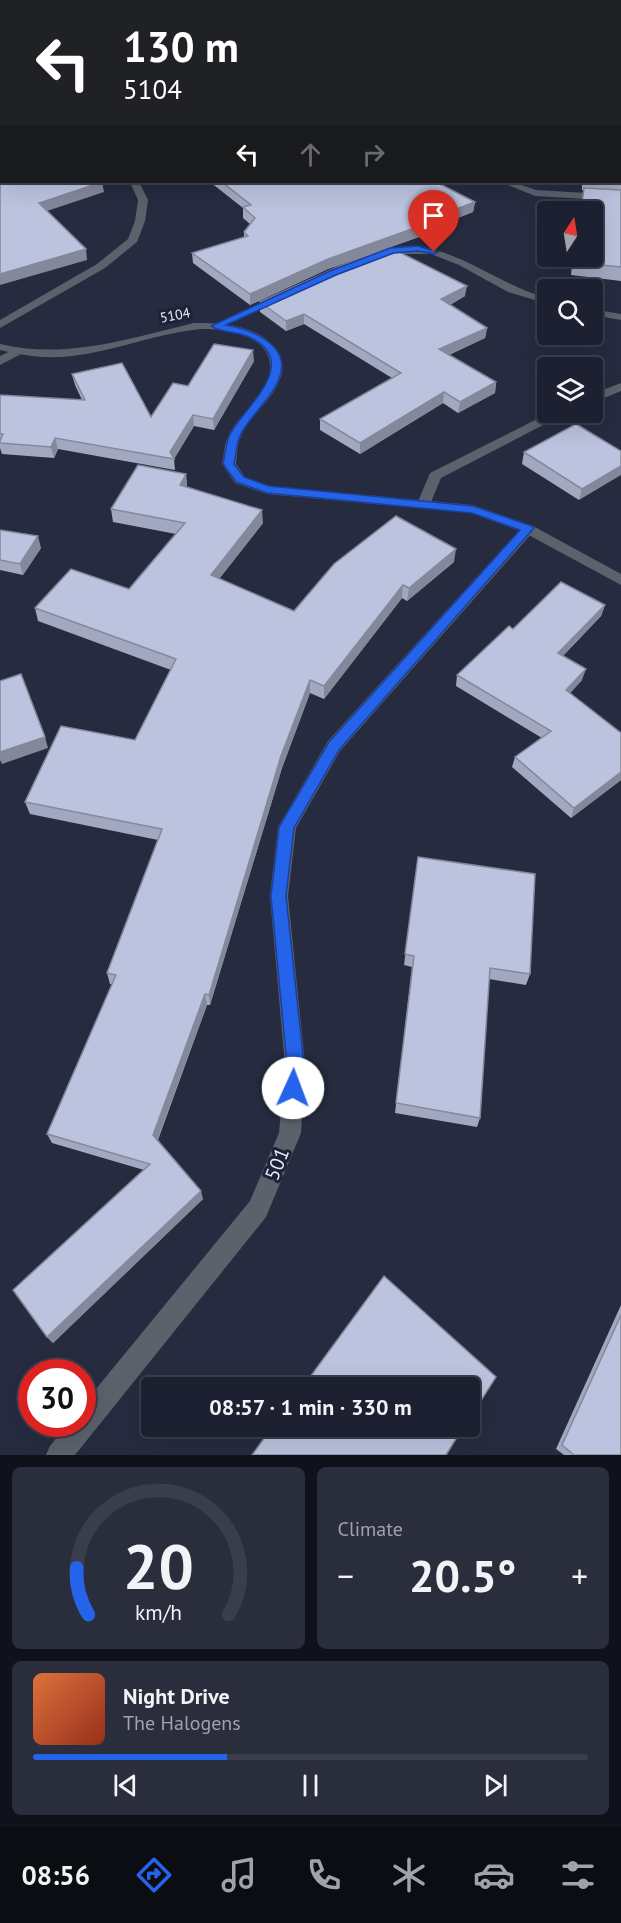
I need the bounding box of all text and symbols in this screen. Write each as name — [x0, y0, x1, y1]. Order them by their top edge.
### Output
text: 130 m — [123, 19, 239, 74]
icon: left — [24, 24, 102, 102]
text: 5104 — [123, 72, 182, 106]
icon: left — [231, 138, 264, 171]
icon: ahead — [294, 138, 327, 171]
icon: right — [357, 138, 390, 171]
pin — [408, 190, 459, 252]
icon: arrive — [417, 199, 450, 232]
north arrow — [537, 201, 603, 267]
map controls — [537, 201, 603, 423]
button: search — [537, 279, 603, 345]
street label: 5104 — [158, 303, 192, 327]
button: layers — [537, 357, 603, 423]
position arrow — [261, 1056, 325, 1120]
street label: 501 — [259, 1144, 295, 1184]
speed limit sign: 30 — [18, 1359, 96, 1437]
text: 08:57 · 1 min · 330 m — [209, 1393, 412, 1421]
text: Climate — [338, 1516, 403, 1542]
text: 20 — [123, 1525, 194, 1606]
text: 20.5° — [409, 1546, 516, 1604]
text: − — [338, 1554, 354, 1597]
text: + — [571, 1554, 588, 1597]
text: km/h — [135, 1598, 182, 1626]
text: Night Drive — [123, 1682, 230, 1710]
text: The Halogens — [123, 1710, 241, 1736]
icon: previous — [109, 1769, 142, 1802]
icon: pause — [294, 1769, 327, 1802]
icon: next — [479, 1769, 512, 1802]
icon: directions — [133, 1854, 175, 1896]
icon: music — [218, 1854, 260, 1896]
icon: phone — [303, 1854, 345, 1896]
icon: climate — [388, 1854, 430, 1896]
icon: car — [473, 1854, 515, 1896]
icon: filters — [557, 1854, 599, 1896]
text: 08:56 — [21, 1858, 90, 1892]

